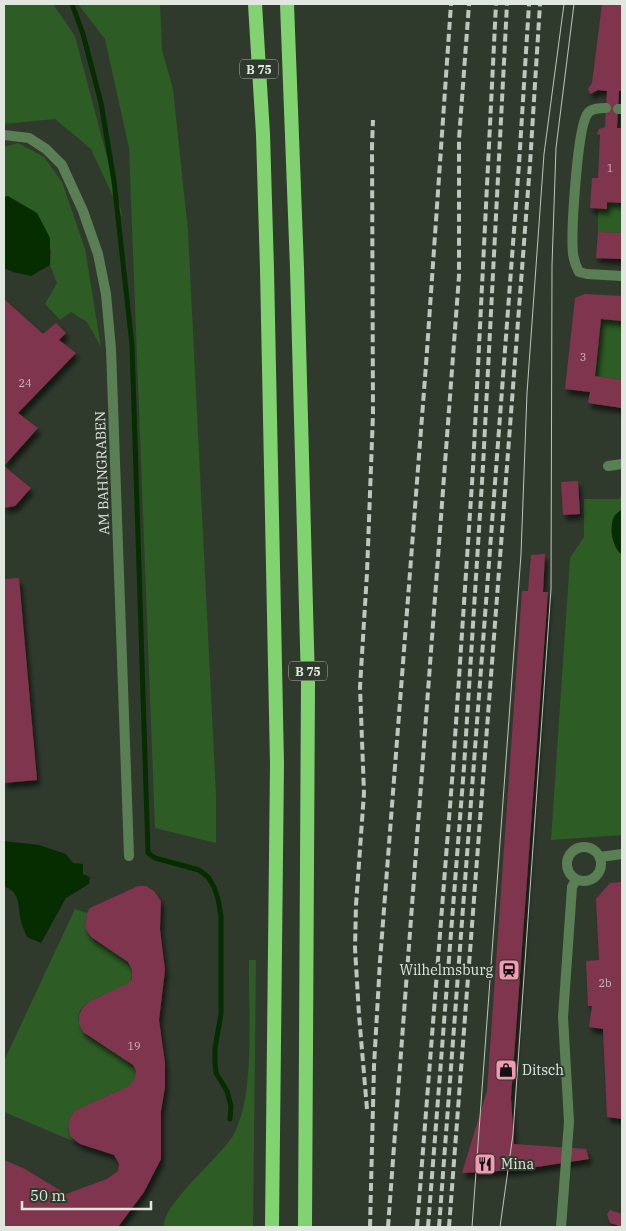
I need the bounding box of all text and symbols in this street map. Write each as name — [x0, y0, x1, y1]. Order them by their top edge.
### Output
road number: B 75 — [240, 60, 278, 78]
house number: 1 — [607, 161, 613, 175]
house number: 3 — [580, 350, 586, 364]
house number: 24 — [18, 376, 32, 390]
street label: AM BAHNGRABEN — [91, 411, 113, 535]
road number: B 75 — [289, 661, 327, 680]
station icon: Wilhelmsburg — [497, 958, 521, 982]
place label: Wilhelmsburg — [400, 961, 493, 979]
house number: 2b — [598, 976, 612, 990]
house number: 19 — [127, 1039, 141, 1053]
shop icon: Ditsch — [494, 1058, 518, 1082]
place label: Ditsch — [522, 1061, 564, 1079]
restaurant icon: Mina — [473, 1152, 497, 1176]
place label: Mina — [501, 1155, 535, 1173]
scale bar — [22, 1178, 151, 1210]
text: 50 m — [30, 1186, 66, 1205]

